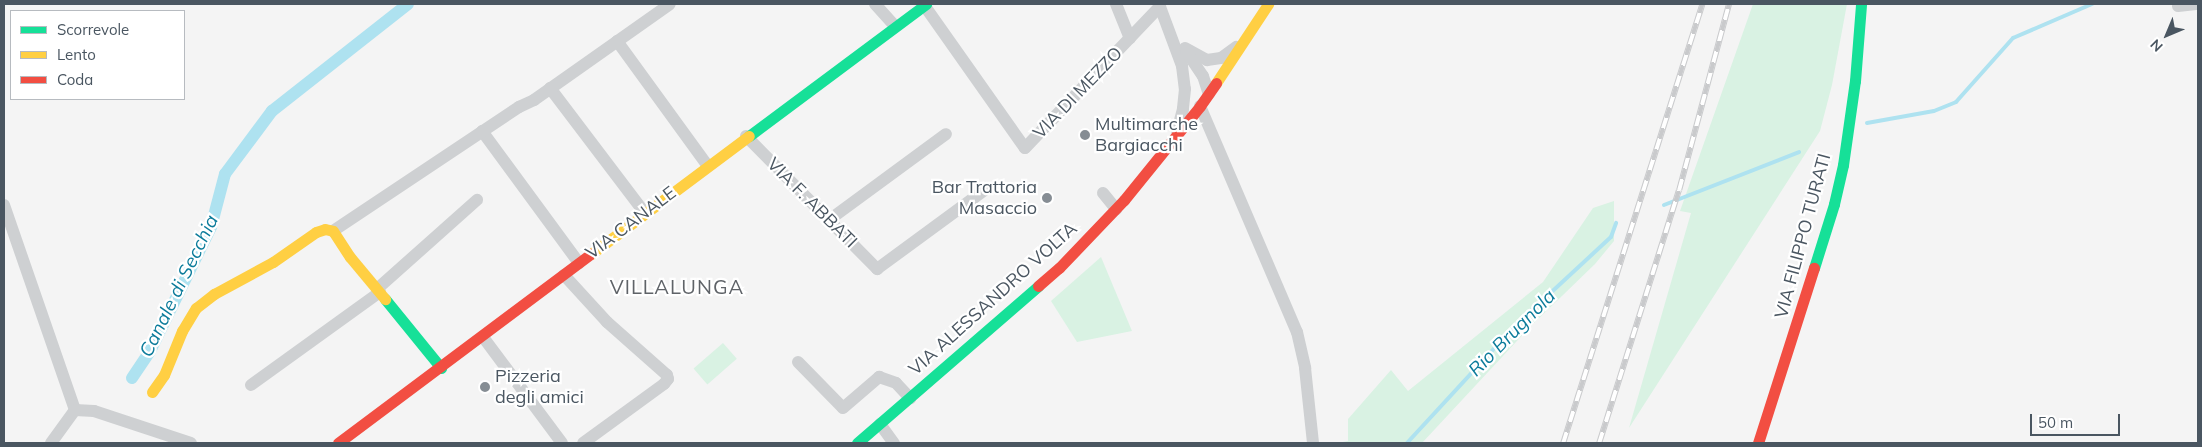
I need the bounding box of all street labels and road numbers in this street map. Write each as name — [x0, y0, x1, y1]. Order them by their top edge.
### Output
street label: VIA DI MEZZO — [1029, 43, 1127, 143]
street label: VIA FILIPPO TURATI — [1771, 151, 1835, 321]
street label: VIA F. ABBATI — [762, 153, 862, 253]
street label: VIA CANALE — [582, 182, 680, 264]
street label: VIA ALESSANDRO VOLTA — [905, 218, 1081, 380]

